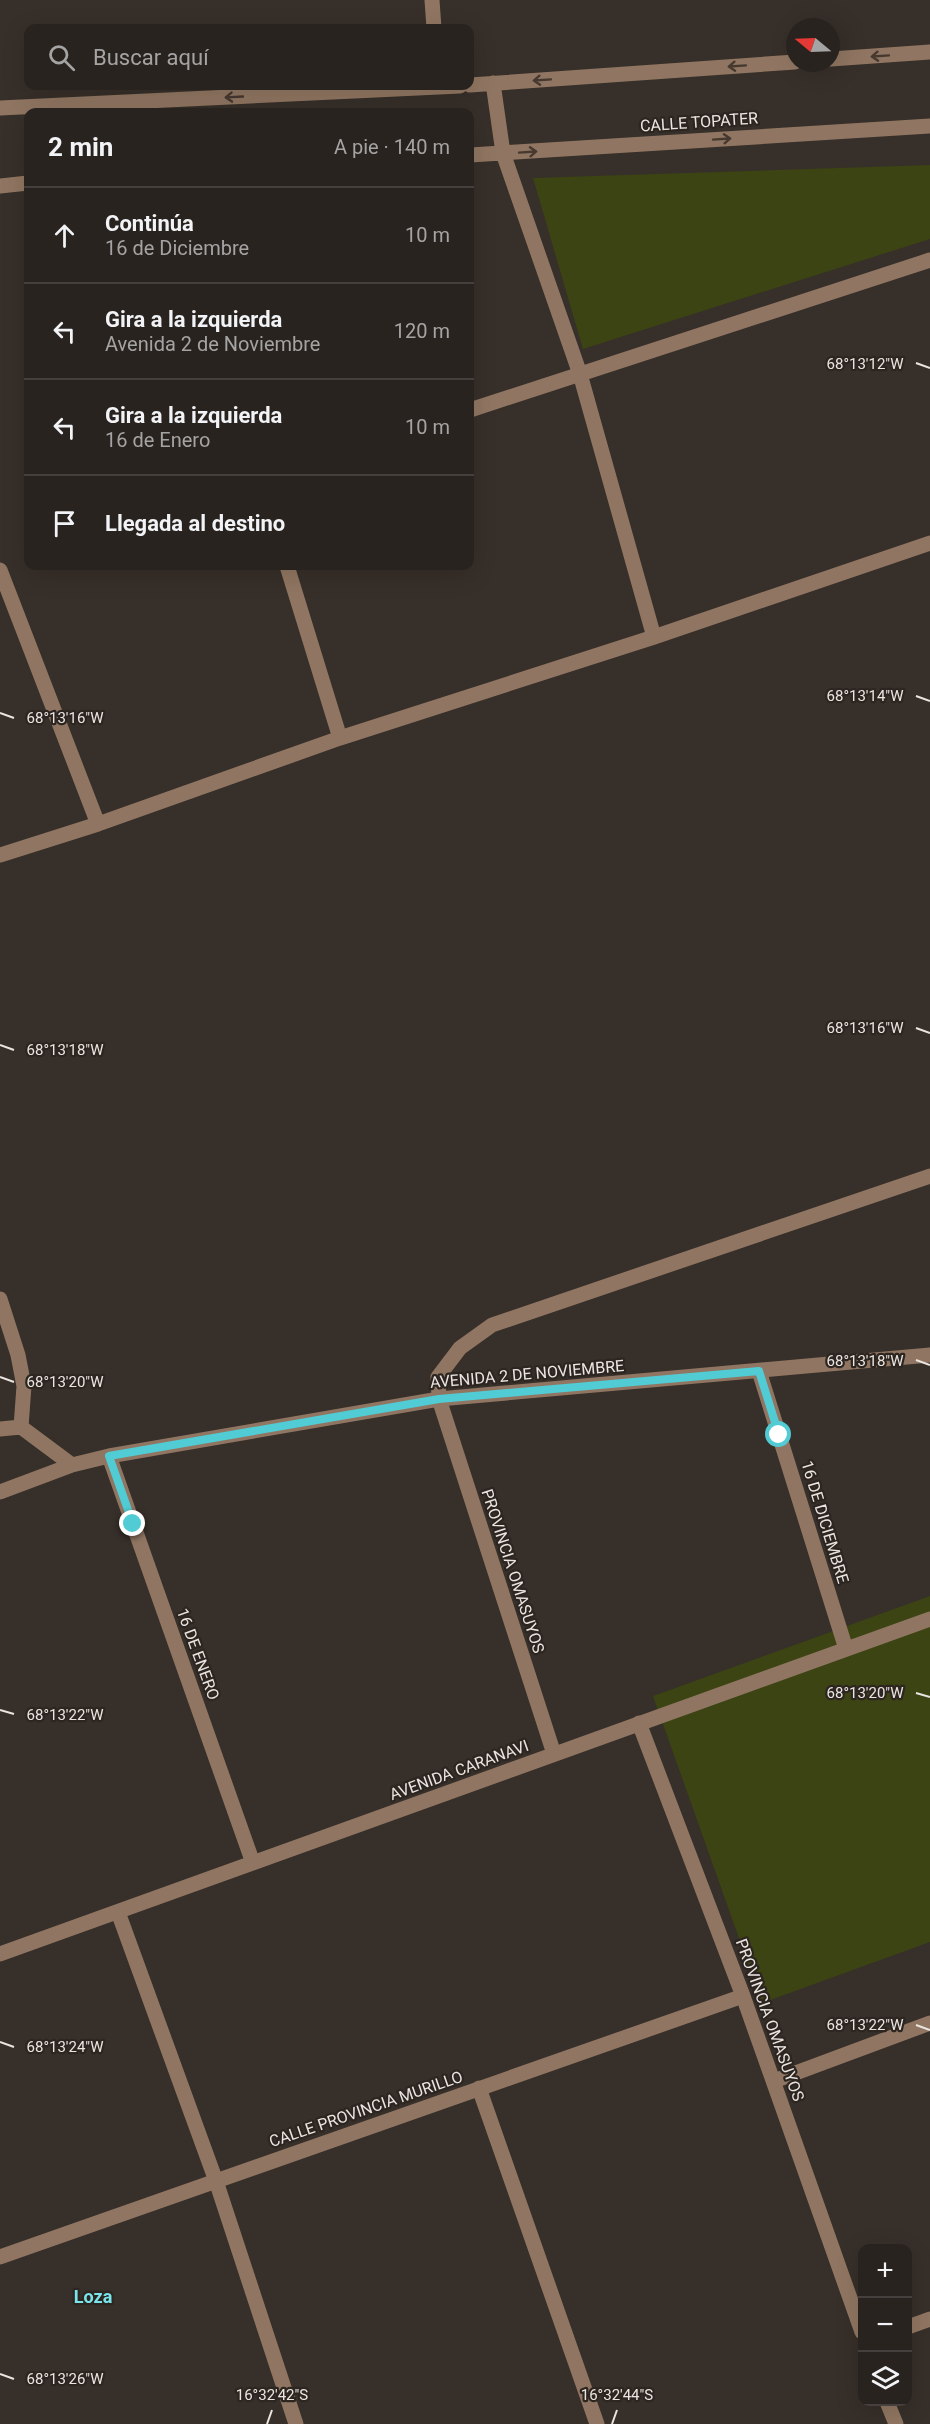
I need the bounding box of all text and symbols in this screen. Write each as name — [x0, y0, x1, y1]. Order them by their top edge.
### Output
north arrow — [786, 18, 840, 72]
search box — [24, 24, 474, 90]
icon: search — [45, 41, 78, 74]
text: Buscar aquí — [93, 45, 209, 70]
one-way arrow — [871, 51, 891, 62]
one-way arrow — [727, 61, 747, 72]
one-way arrow — [533, 75, 553, 86]
one-way arrow — [225, 91, 245, 102]
street label: CALLE TOPATER — [639, 108, 759, 136]
text: 2 min — [48, 132, 113, 162]
one-way arrow — [712, 133, 732, 144]
text: A pie · 140 m — [334, 135, 450, 159]
one-way arrow — [517, 146, 537, 157]
text: Continúa — [105, 211, 194, 236]
icon: ahead — [48, 219, 81, 252]
text: 10 m — [405, 223, 450, 247]
text: 16 de Diciembre — [105, 236, 249, 260]
text: Gira a la izquierda — [105, 307, 282, 332]
icon: left — [48, 315, 81, 348]
text: 120 m — [394, 319, 450, 343]
text: Avenida 2 de Noviembre — [105, 332, 320, 356]
text: 68°13'12"W — [827, 355, 903, 373]
text: Gira a la izquierda — [105, 403, 282, 428]
icon: left — [48, 411, 81, 444]
text: 10 m — [405, 415, 450, 439]
text: 16 de Enero — [105, 428, 210, 452]
icon: arrive — [48, 507, 81, 540]
text: Llegada al destino — [105, 511, 285, 536]
text: 68°13'14"W — [827, 687, 903, 705]
text: 68°13'16"W — [27, 709, 103, 727]
text: 68°13'16"W — [827, 1019, 903, 1037]
text: 68°13'18"W — [27, 1041, 103, 1059]
text: 68°13'18"W — [827, 1352, 903, 1370]
street label: AVENIDA 2 DE NOVIEMBRE — [429, 1356, 625, 1392]
text: 68°13'20"W — [27, 1373, 103, 1391]
route start — [765, 1421, 791, 1447]
street label: 16 DE DICIEMBRE — [797, 1458, 853, 1586]
street label: PROVINCIA OMASUYOS — [477, 1487, 549, 1655]
route end — [119, 1510, 145, 1536]
street label: 16 DE ENERO — [173, 1606, 223, 1702]
text: 68°13'20"W — [827, 1684, 903, 1702]
text: 68°13'22"W — [27, 1706, 103, 1724]
street label: AVENIDA CARANAVI — [387, 1736, 531, 1804]
street label: PROVINCIA OMASUYOS — [732, 1936, 808, 2104]
text: 68°13'22"W — [827, 2016, 903, 2034]
text: 68°13'24"W — [27, 2038, 103, 2056]
street label: CALLE PROVINCIA MURILLO — [267, 2067, 465, 2151]
map controls — [858, 2244, 912, 2406]
button: + — [858, 2244, 912, 2298]
district label: Loza — [74, 2286, 113, 2307]
button: − — [858, 2298, 912, 2352]
button: layers — [858, 2352, 912, 2406]
text: 68°13'26"W — [27, 2370, 103, 2388]
text: 16°32'42"S — [236, 2386, 308, 2404]
text: 16°32'44"S — [581, 2386, 653, 2404]

